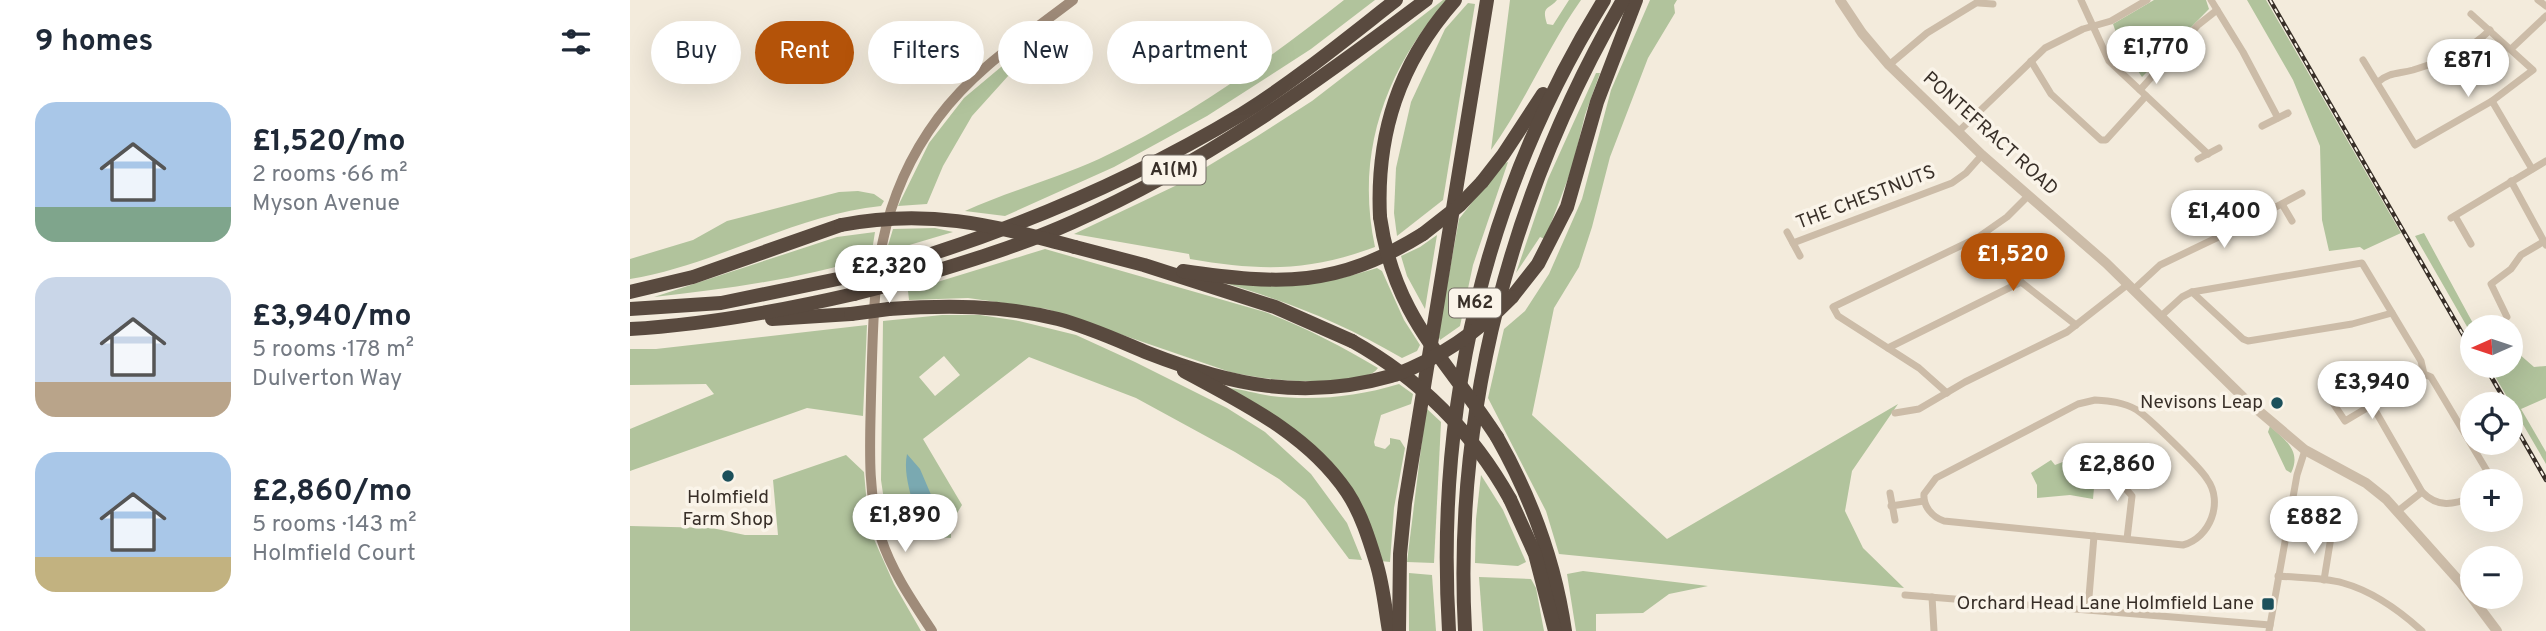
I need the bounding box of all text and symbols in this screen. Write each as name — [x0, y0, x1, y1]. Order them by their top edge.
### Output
chip: Buy — [651, 21, 741, 84]
chip: Rent — [755, 21, 854, 84]
chip: Filters — [868, 21, 984, 84]
chip: New — [998, 21, 1093, 84]
chip: Apartment — [1107, 21, 1272, 84]
icon: filters — [557, 23, 595, 61]
text: 9 homes — [35, 24, 153, 61]
pin: £1,770 — [2099, 27, 2213, 86]
text: £1,770 — [2123, 34, 2189, 63]
pin: £871 — [2427, 40, 2509, 99]
text: £871 — [2443, 47, 2493, 76]
street label: PONTEFRACT ROAD — [1917, 67, 2063, 201]
text: £1,520/mo — [252, 124, 405, 161]
icon: home — [91, 130, 175, 214]
road number: A1(M) — [1142, 155, 1206, 184]
street label: THE CHESTNUTS — [1793, 160, 1939, 236]
text: 2 rooms · 66 m² — [252, 161, 408, 190]
text: Myson Avenue — [252, 190, 400, 219]
pin: £1,400 — [2167, 190, 2281, 250]
text: £1,400 — [2187, 198, 2261, 227]
pin: £1,520 — [1956, 233, 2070, 293]
text: £1,520 — [1977, 241, 2049, 270]
pin: £2,320 — [832, 246, 946, 305]
text: £2,320 — [851, 253, 927, 282]
road number: M62 — [1449, 288, 1501, 318]
text: £3,940/mo — [252, 299, 411, 336]
icon: home — [91, 305, 175, 389]
north arrow — [2460, 315, 2524, 378]
map controls — [2460, 315, 2523, 609]
text: 5 rooms · 178 m² — [252, 336, 414, 365]
pin: £3,940 — [2315, 362, 2429, 421]
text: Dulverton Way — [252, 365, 402, 394]
text: £3,940 — [2334, 369, 2410, 398]
place label: Nevisons Leap — [2140, 391, 2263, 415]
button: locate — [2460, 392, 2523, 455]
marker: Nevisons Leap — [2269, 395, 2285, 411]
pin: £2,860 — [2060, 444, 2174, 503]
text: £2,860 — [2078, 451, 2156, 480]
marker: Holmfield Farm Shop — [720, 468, 736, 484]
button: + — [2460, 469, 2523, 532]
text: £2,860/mo — [252, 474, 412, 511]
icon: home — [91, 480, 175, 564]
place label: Holmfield Farm Shop — [683, 486, 773, 532]
pin: £1,890 — [848, 494, 962, 554]
pin: £882 — [2273, 496, 2355, 556]
text: £1,890 — [869, 502, 941, 531]
text: £882 — [2286, 504, 2342, 533]
text: 5 rooms · 143 m² — [252, 511, 417, 540]
text: Holmfield Court — [252, 540, 416, 569]
button: − — [2460, 546, 2523, 609]
place label: Orchard Head Lane Holmfield Lane — [1957, 592, 2254, 616]
marker: Orchard Head Lane Holmfield Lane — [2260, 596, 2276, 612]

